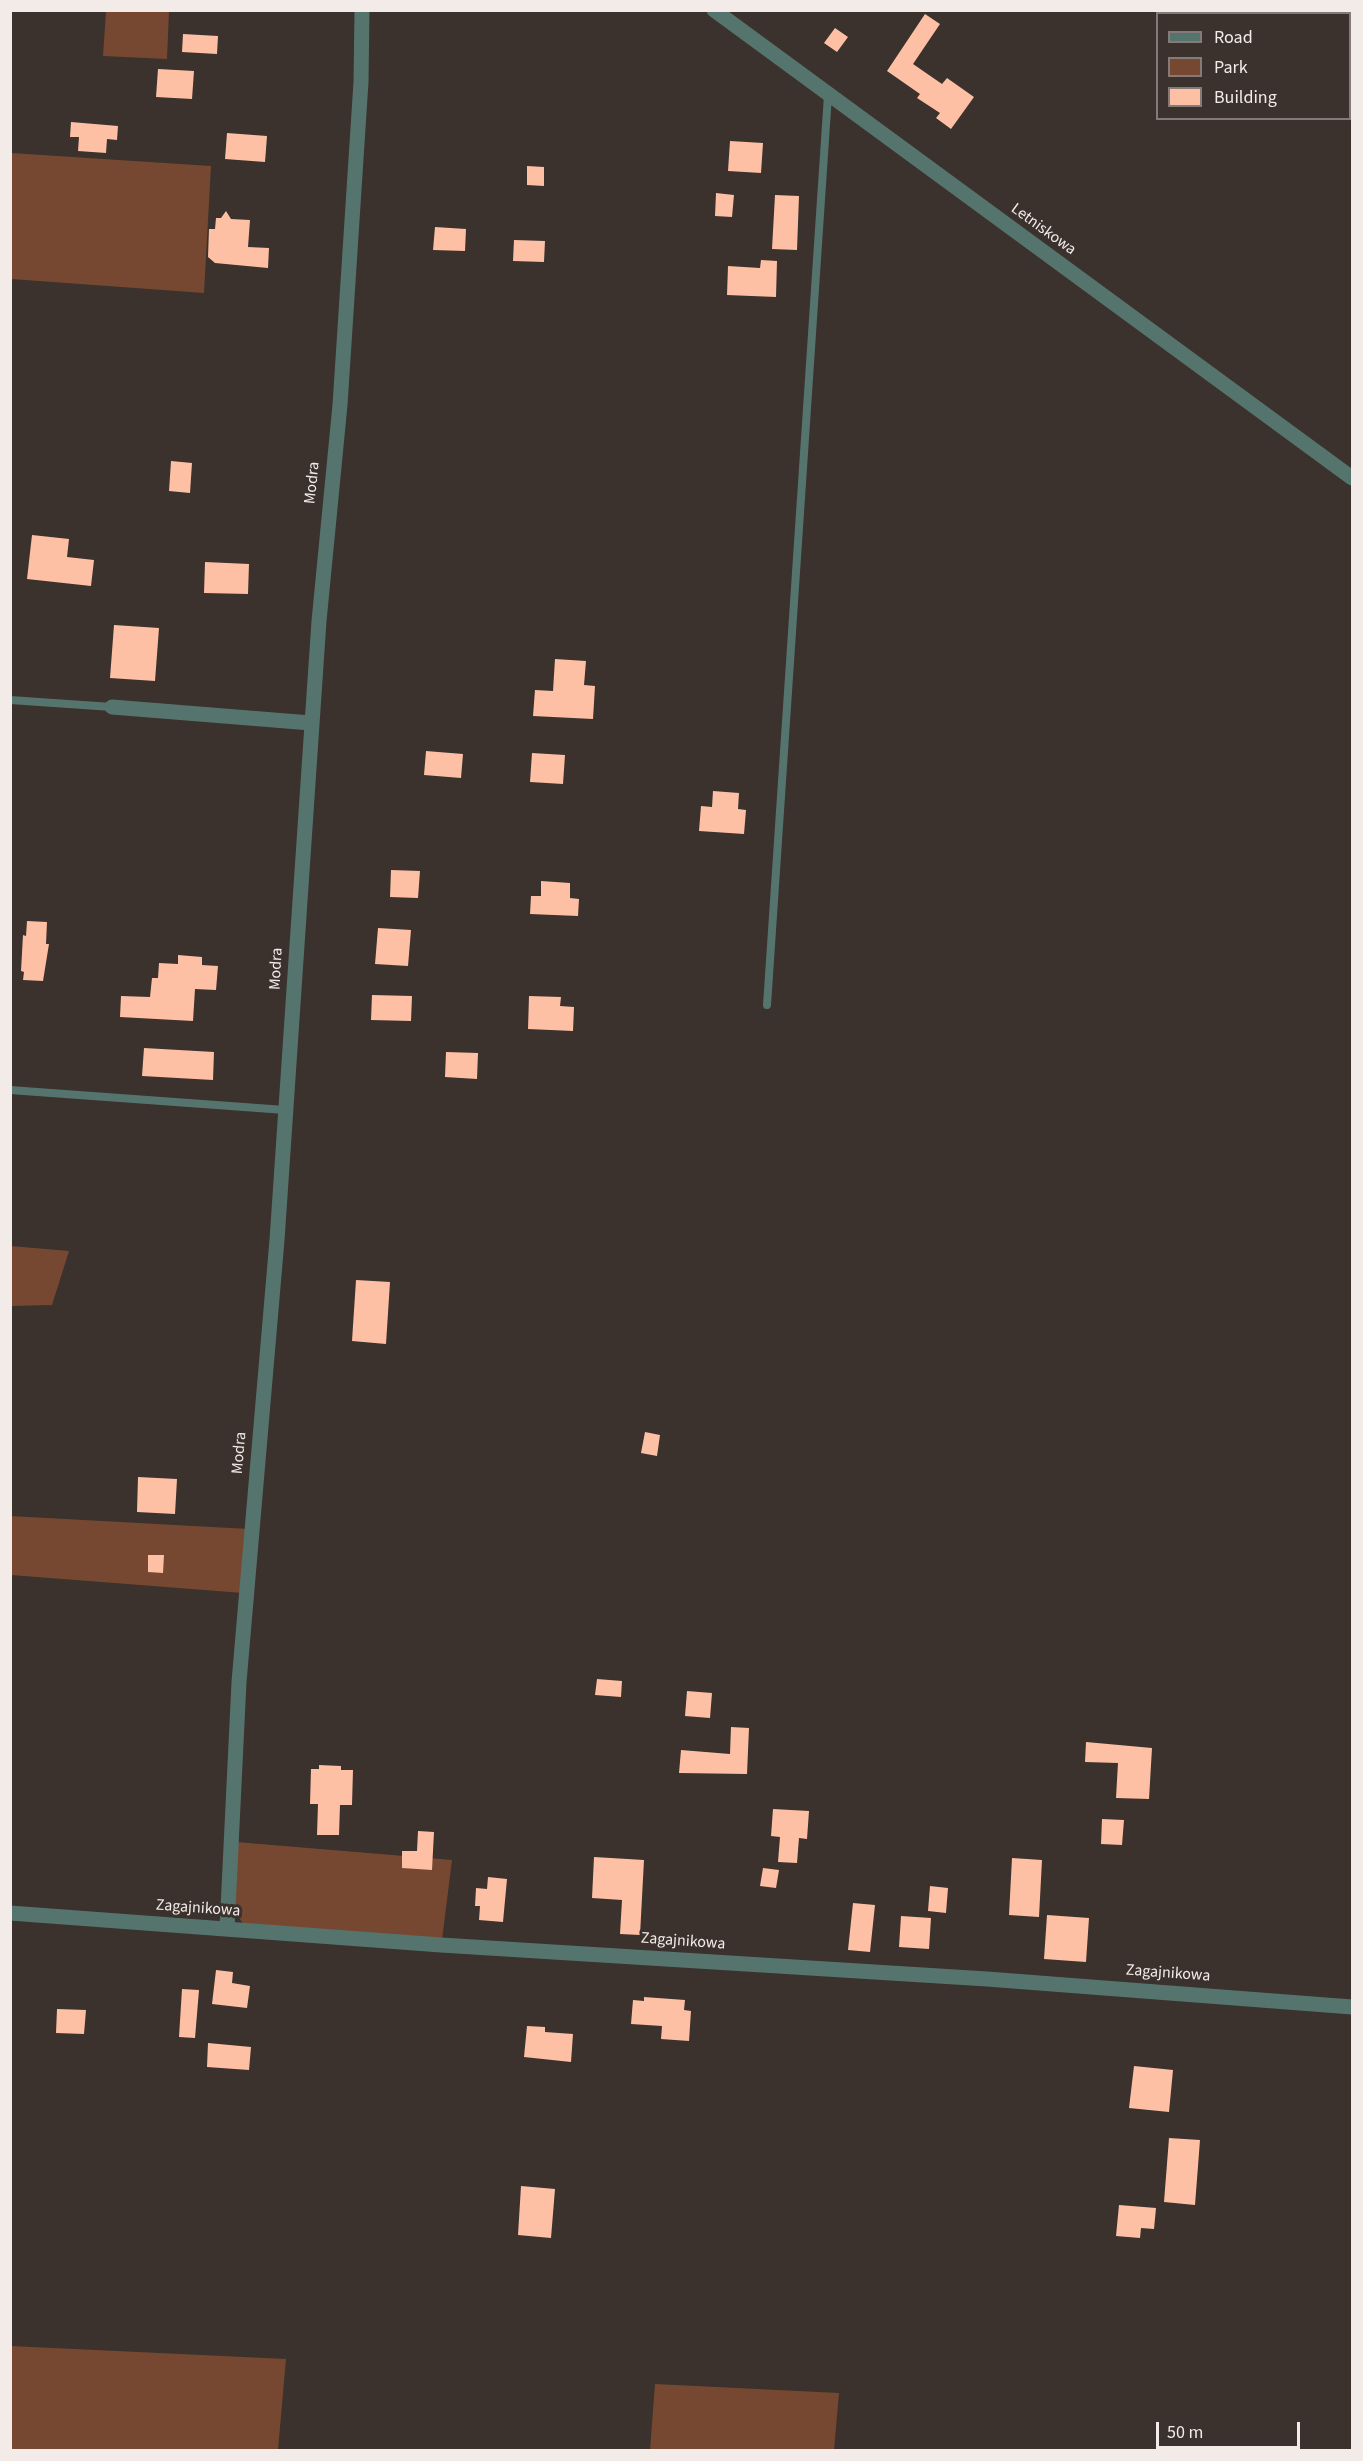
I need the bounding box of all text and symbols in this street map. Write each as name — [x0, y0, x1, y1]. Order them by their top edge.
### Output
legend — [1156, 12, 1351, 120]
text: Road — [1214, 25, 1253, 50]
text: Park — [1214, 55, 1248, 80]
text: Building — [1214, 85, 1277, 110]
street label: Letniskowa — [1007, 200, 1079, 260]
street label: Modra — [301, 461, 325, 505]
street label: Modra — [266, 947, 288, 991]
street label: Modra — [229, 1431, 251, 1475]
street label: Zagajnikowa — [155, 1896, 241, 1922]
street label: Zagajnikowa — [640, 1929, 726, 1955]
street label: Zagajnikowa — [1125, 1961, 1211, 1987]
scale bar — [1159, 2410, 1303, 2448]
text: 50 m — [1167, 2420, 1203, 2445]

